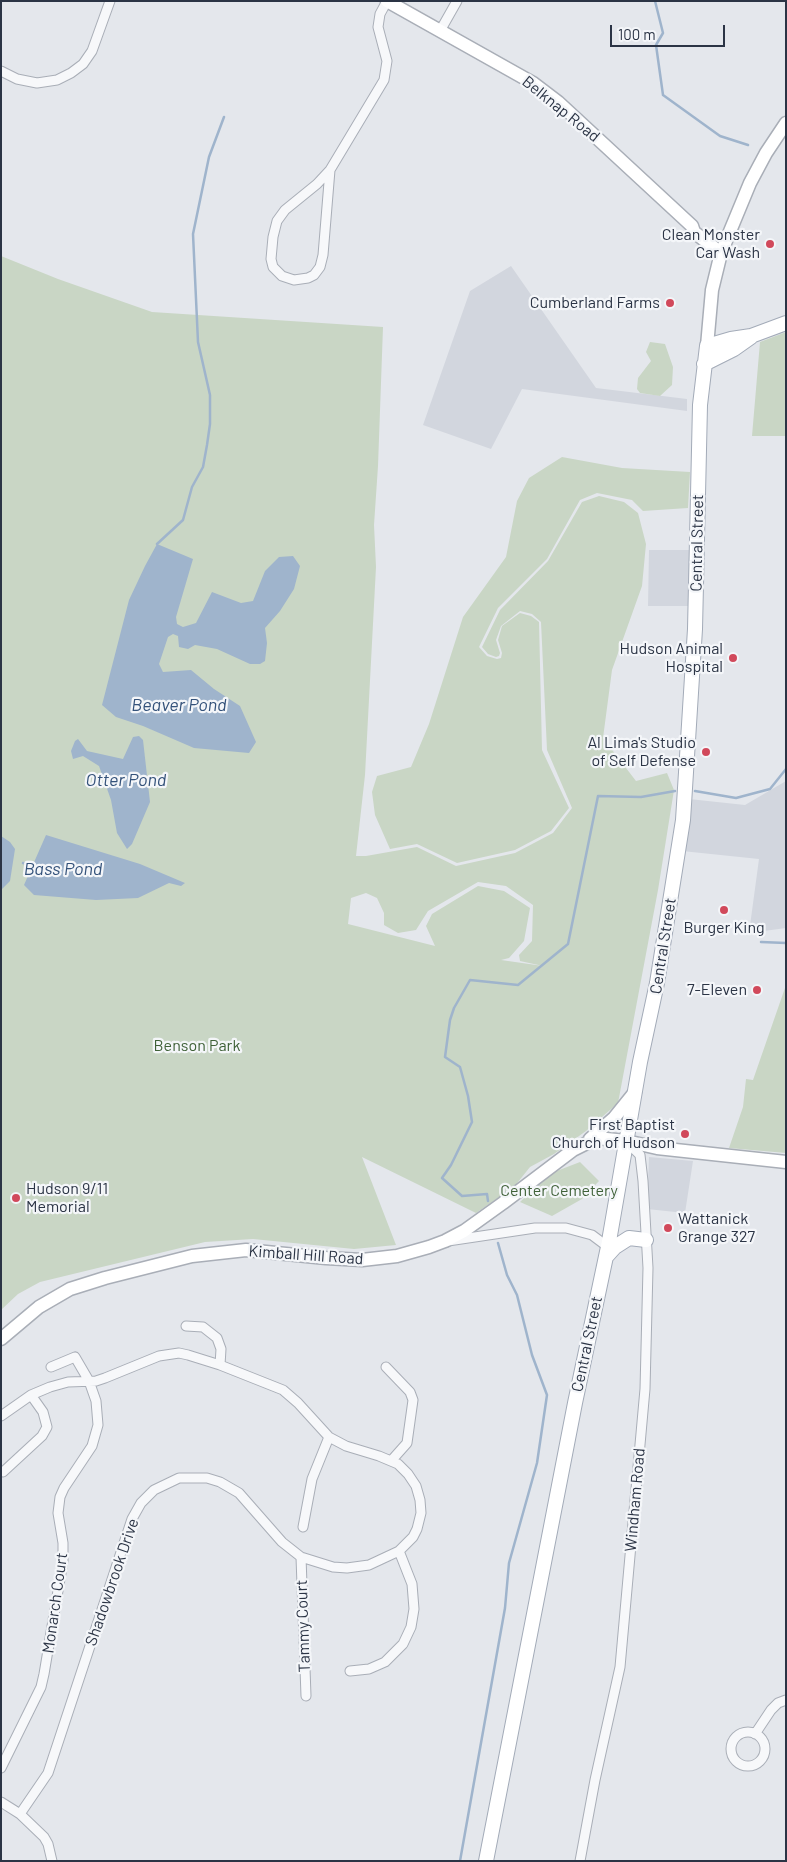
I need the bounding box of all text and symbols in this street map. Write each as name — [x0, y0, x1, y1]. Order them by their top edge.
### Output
scale bar — [612, 15, 727, 47]
text: 100 m — [618, 25, 656, 43]
street label: Belknap Road — [518, 72, 604, 146]
place label: Clean Monster Car Wash — [662, 225, 760, 263]
marker: Clean Monster Car Wash — [764, 238, 776, 250]
place label: Cumberland Farms — [530, 293, 660, 313]
marker: Cumberland Farms — [664, 297, 676, 309]
street label: Central Street — [687, 494, 707, 592]
place label: Hudson Animal Hospital — [619, 639, 723, 677]
marker: Hudson Animal Hospital — [727, 652, 739, 664]
water label: Beaver Pond — [131, 694, 227, 716]
place label: Al Lima's Studio of Self Defense — [587, 733, 696, 771]
marker: Al Lima's Studio of Self Defense — [700, 746, 712, 758]
water label: Otter Pond — [86, 769, 166, 791]
water label: Bass Pond — [24, 858, 102, 880]
street label: Central Street — [646, 896, 680, 996]
marker: Burger King — [718, 904, 730, 916]
place label: Burger King — [683, 918, 765, 938]
place label: 7-Eleven — [687, 980, 747, 1000]
marker: 7-Eleven — [751, 984, 763, 996]
park label: Benson Park — [154, 1036, 240, 1056]
place label: First Baptist Church of Hudson — [552, 1115, 675, 1153]
marker: First Baptist Church of Hudson — [679, 1128, 691, 1140]
place label: Hudson 9/11 Memorial — [26, 1179, 108, 1217]
park label: Center Cemetery — [500, 1181, 618, 1201]
marker: Hudson 9/11 Memorial — [10, 1192, 22, 1204]
place label: Wattanick Grange 327 — [678, 1209, 755, 1247]
marker: Wattanick Grange 327 — [662, 1222, 674, 1234]
street label: Kimball Hill Road — [248, 1241, 364, 1269]
street label: Central Street — [568, 1294, 606, 1394]
street label: Windham Road — [621, 1447, 649, 1553]
street label: Shadowbrook Drive — [81, 1516, 143, 1648]
street label: Monarch Court — [38, 1551, 72, 1655]
street label: Tammy Court — [292, 1579, 314, 1673]

